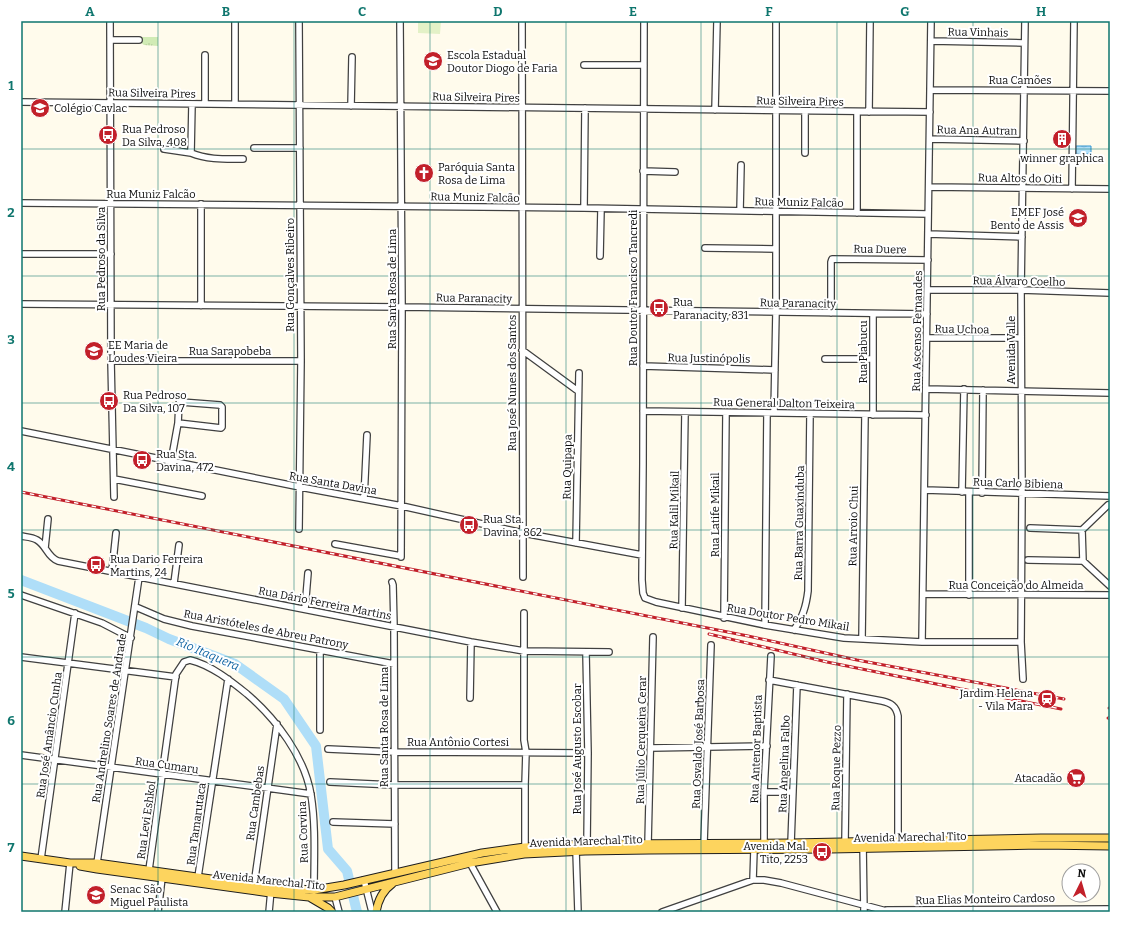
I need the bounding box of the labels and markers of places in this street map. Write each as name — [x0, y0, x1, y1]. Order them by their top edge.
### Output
place label: Escola Estadual Doutor Diogo de Faria — [447, 49, 558, 75]
school or university icon: Escola Estadual Doutor Diogo de Faria — [422, 50, 444, 72]
school or university icon: Colégio Cavlac — [29, 97, 51, 119]
place label: Colégio Cavlac — [54, 102, 127, 115]
place label: Rua Pedroso Da Silva, 408 — [122, 123, 187, 149]
bus stop icon: Rua Pedroso Da Silva, 408 — [97, 124, 119, 146]
building icon: winner graphica — [1051, 128, 1073, 150]
place label: winner graphica — [1019, 152, 1104, 165]
place label: Paróquia Santa Rosa de Lima — [438, 161, 515, 187]
church icon: Paróquia Santa Rosa de Lima — [413, 162, 435, 184]
place label: EMEF José Bento de Assis — [990, 206, 1064, 232]
school or university icon: EMEF José Bento de Assis — [1067, 207, 1089, 229]
place label: Rua Paranacity, 831 — [673, 296, 749, 322]
bus stop icon: Rua Paranacity, 831 — [648, 297, 670, 319]
place label: EE Maria de Loudes Vieira — [108, 339, 177, 365]
school or university icon: EE Maria de Loudes Vieira — [83, 340, 105, 362]
place label: Rua Pedroso Da Silva, 107 — [123, 389, 187, 415]
bus stop icon: Rua Pedroso Da Silva, 107 — [98, 390, 120, 412]
place label: Rua Sta. Davina, 472 — [156, 448, 214, 474]
bus stop icon: Rua Sta. Davina, 472 — [131, 449, 153, 471]
place label: Rua Sta. Davina, 862 — [483, 513, 542, 539]
bus stop icon: Rua Sta. Davina, 862 — [458, 514, 480, 536]
place label: Rua Dario Ferreira Martins, 24 — [110, 553, 203, 579]
bus stop icon: Rua Dario Ferreira Martins, 24 — [85, 554, 107, 576]
place label: Jardim Helena - Vila Mara — [959, 687, 1033, 713]
station icon: Jardim Helena - Vila Mara — [1036, 688, 1058, 710]
supermarket icon: Atacadão — [1065, 767, 1087, 789]
place label: Atacadão — [1014, 772, 1062, 785]
place label: Avenida Mal. Tito, 2253 — [743, 840, 808, 866]
bus stop icon: Avenida Mal. Tito, 2253 — [811, 841, 833, 863]
place label: Senac São Miguel Paulista — [110, 883, 188, 909]
school or university icon: Senac São Miguel Paulista — [85, 884, 107, 906]

